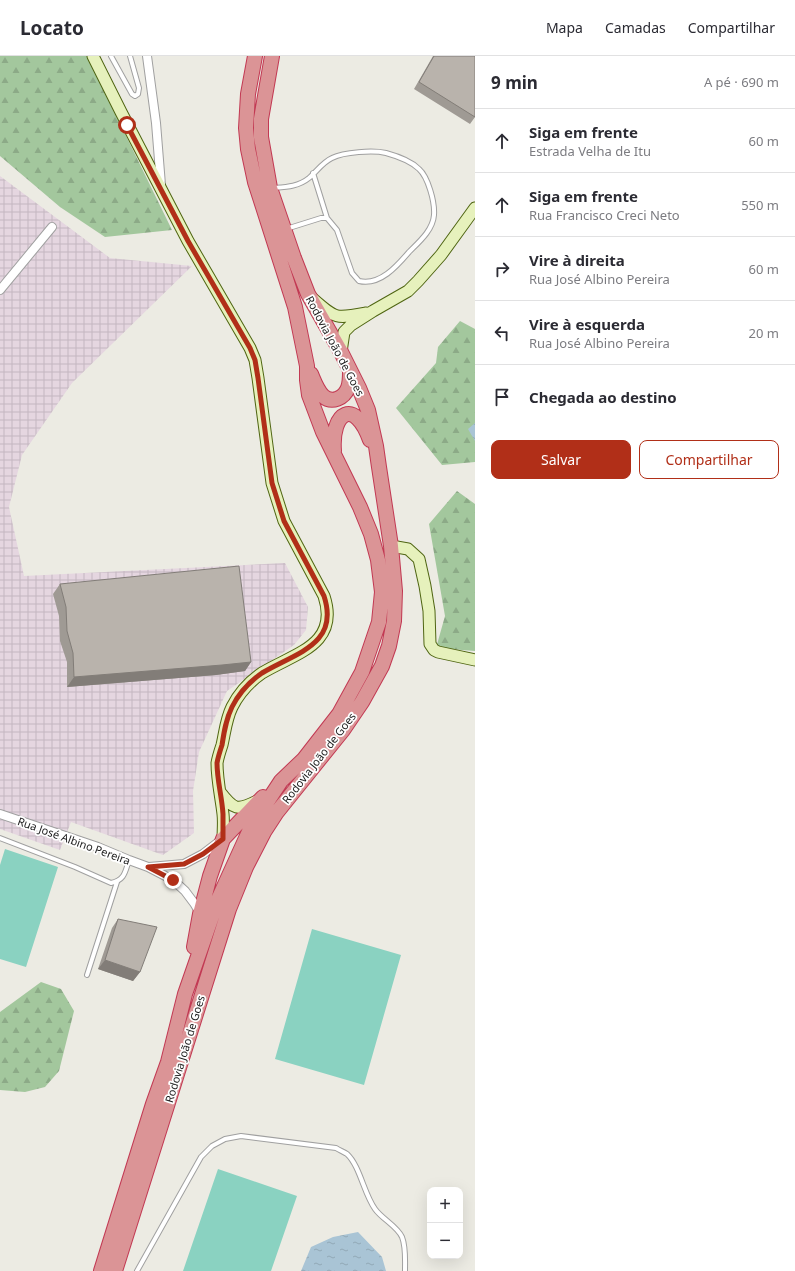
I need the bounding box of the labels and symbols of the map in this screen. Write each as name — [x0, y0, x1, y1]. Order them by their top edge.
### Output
route start — [118, 116, 136, 134]
street label: Rodovia João de Goes — [303, 293, 368, 398]
street label: Rodovia João de Goes — [278, 709, 359, 806]
street label: Rua José Albino Pereira — [16, 813, 133, 868]
route end — [164, 871, 182, 889]
street label: Rodovia João de Goes — [161, 993, 208, 1104]

